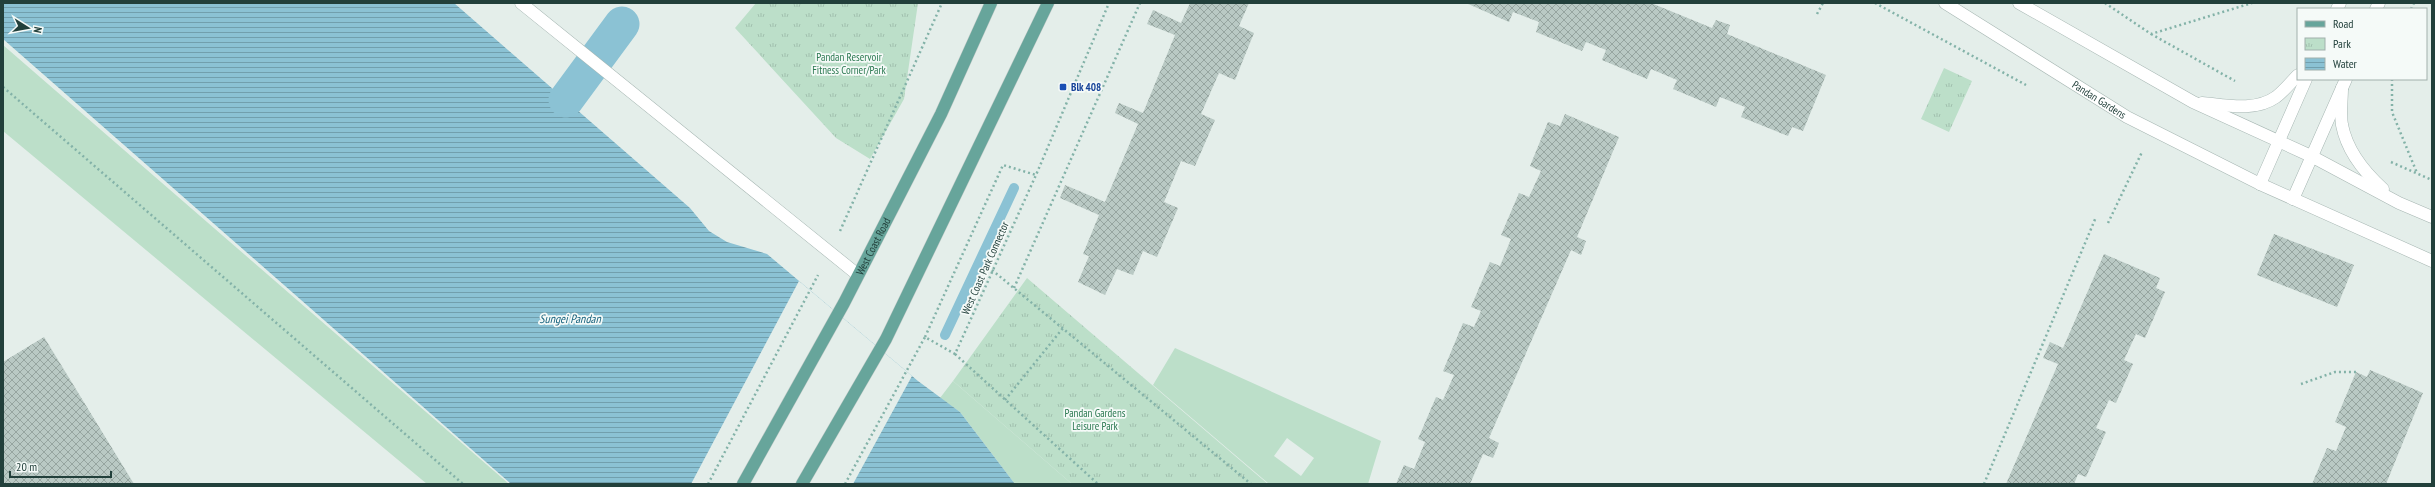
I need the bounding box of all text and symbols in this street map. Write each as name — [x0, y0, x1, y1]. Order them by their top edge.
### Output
north arrow — [8, 8, 48, 48]
legend — [2297, 8, 2427, 80]
text: Road — [2333, 16, 2353, 31]
text: N — [30, 26, 45, 34]
text: Park — [2333, 36, 2351, 51]
park label: Pandan Reservoir Fitness Corner/Park — [812, 50, 887, 77]
text: Water — [2333, 56, 2358, 71]
street label: Pandan Gardens — [2070, 77, 2129, 122]
place label: Blk 408 — [1071, 80, 1101, 94]
marker: Blk 408 — [1058, 82, 1068, 92]
street label: West Coast Road — [853, 215, 894, 277]
street label: West Coast Park Connector — [958, 219, 1012, 317]
water label: Sungei Pandan — [539, 311, 601, 326]
park label: Pandan Gardens Leisure Park — [1065, 406, 1126, 433]
scale bar — [10, 453, 111, 479]
text: 20 m — [16, 459, 37, 474]

